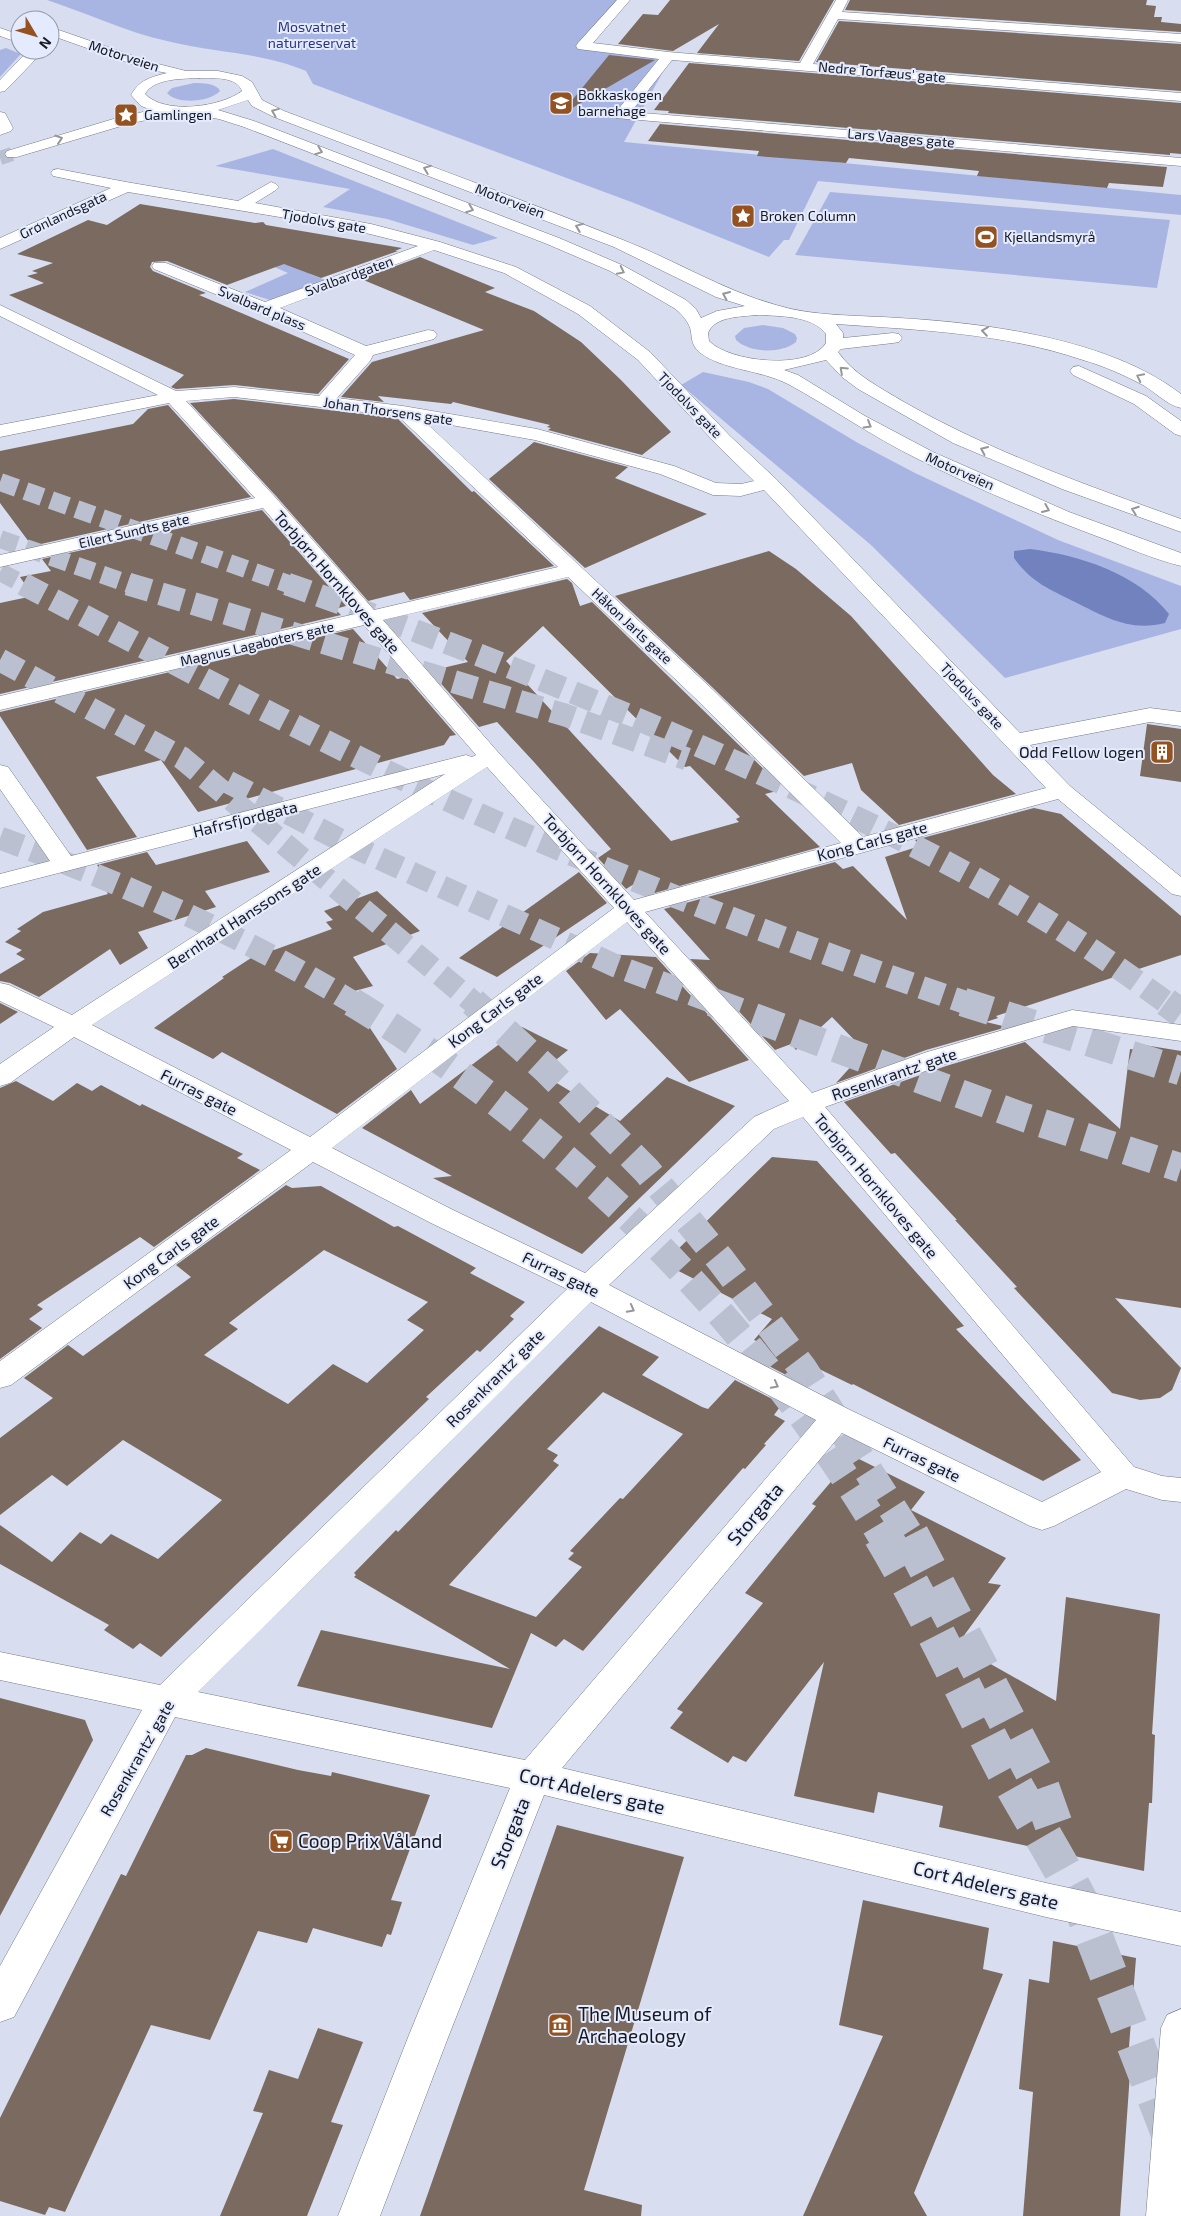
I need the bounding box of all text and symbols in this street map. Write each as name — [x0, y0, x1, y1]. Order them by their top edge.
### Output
north arrow — [10, 10, 60, 60]
park label: Mosvatnet naturreservat — [268, 18, 356, 51]
text: N — [36, 34, 55, 53]
street label: Motorveien — [87, 36, 162, 75]
street label: Nedre Torfæus' gate — [818, 57, 947, 86]
place label: Bokkaskogen barnehage — [578, 86, 662, 119]
school or university icon: Bokkaskogen barnehage — [548, 90, 574, 116]
place icon: Gamlingen — [113, 102, 139, 128]
place label: Gamlingen — [144, 106, 212, 123]
one-way arrow — [271, 108, 280, 118]
street label: Lars Vaages gate — [847, 124, 955, 151]
one-way arrow — [54, 135, 62, 145]
one-way arrow — [314, 144, 323, 155]
one-way arrow — [423, 165, 432, 175]
street label: Motorveien — [473, 180, 547, 222]
street label: Grønlandsgata — [17, 187, 109, 242]
place icon: Broken Column — [730, 203, 756, 229]
one-way arrow — [466, 204, 474, 214]
street label: Tjodolvs gate — [281, 205, 368, 236]
place label: Broken Column — [760, 207, 856, 224]
one-way arrow — [575, 223, 584, 233]
sports icon: Kjellandsmyrå — [973, 224, 999, 250]
place label: Kjellandsmyrå — [1004, 228, 1096, 245]
street label: Svalbardgaten — [302, 252, 395, 299]
one-way arrow — [616, 265, 625, 275]
street label: Svalbard plass — [216, 281, 309, 334]
one-way arrow — [722, 290, 731, 301]
one-way arrow — [980, 326, 988, 337]
one-way arrow — [840, 366, 849, 375]
street label: Tjodolvs gate — [655, 368, 726, 441]
one-way arrow — [1136, 373, 1145, 383]
street label: Johan Thorsens gate — [322, 393, 454, 428]
one-way arrow — [863, 419, 872, 429]
one-way arrow — [980, 445, 989, 456]
street label: Motorveien — [923, 448, 997, 493]
one-way arrow — [1041, 503, 1050, 514]
street label: Torbjørn Hornkloves gate — [269, 506, 405, 658]
one-way arrow — [1131, 506, 1140, 516]
street label: Eilert Sundts gate — [77, 510, 191, 551]
street label: Håkon Jarls gate — [589, 584, 676, 667]
street label: Magnus Lagabøters gate — [178, 618, 335, 669]
street label: Tjodolvs gate — [937, 659, 1008, 733]
building icon: Odd Fellow logen — [1149, 739, 1175, 765]
place label: Odd Fellow logen — [1019, 742, 1144, 761]
street label: Hafrsfjordgata — [191, 796, 299, 842]
street label: Torbjørn Hornkloves gate — [538, 809, 676, 959]
street label: Kong Carls gate — [815, 817, 929, 864]
street label: Bernhard Hanssons gate — [164, 859, 324, 972]
street label: Kong Carls gate — [444, 968, 546, 1051]
street label: Rosenkrantz' gate — [829, 1043, 959, 1104]
street label: Furras gate — [158, 1064, 241, 1119]
street label: Torbjørn Hornkloves gate — [810, 1110, 942, 1262]
street label: Kong Carls gate — [119, 1211, 222, 1293]
street label: Furras gate — [520, 1247, 603, 1300]
one-way arrow — [626, 1303, 635, 1313]
street label: Rosenkrantz' gate — [442, 1325, 548, 1431]
one-way arrow — [770, 1379, 779, 1389]
street label: Furras gate — [881, 1432, 964, 1485]
street label: Storgata — [722, 1478, 787, 1550]
street label: Rosenkrantz' gate — [96, 1696, 178, 1819]
street label: Cort Adelers gate — [517, 1763, 667, 1818]
street label: Storgata — [485, 1794, 534, 1872]
supermarket icon: Coop Prix Våland — [268, 1828, 294, 1854]
place label: Coop Prix Våland — [298, 1829, 443, 1852]
street label: Cort Adelers gate — [911, 1855, 1061, 1914]
place label: The Museum of Archaeology — [578, 2002, 712, 2047]
museum icon: The Museum of Archaeology — [547, 2012, 573, 2038]

